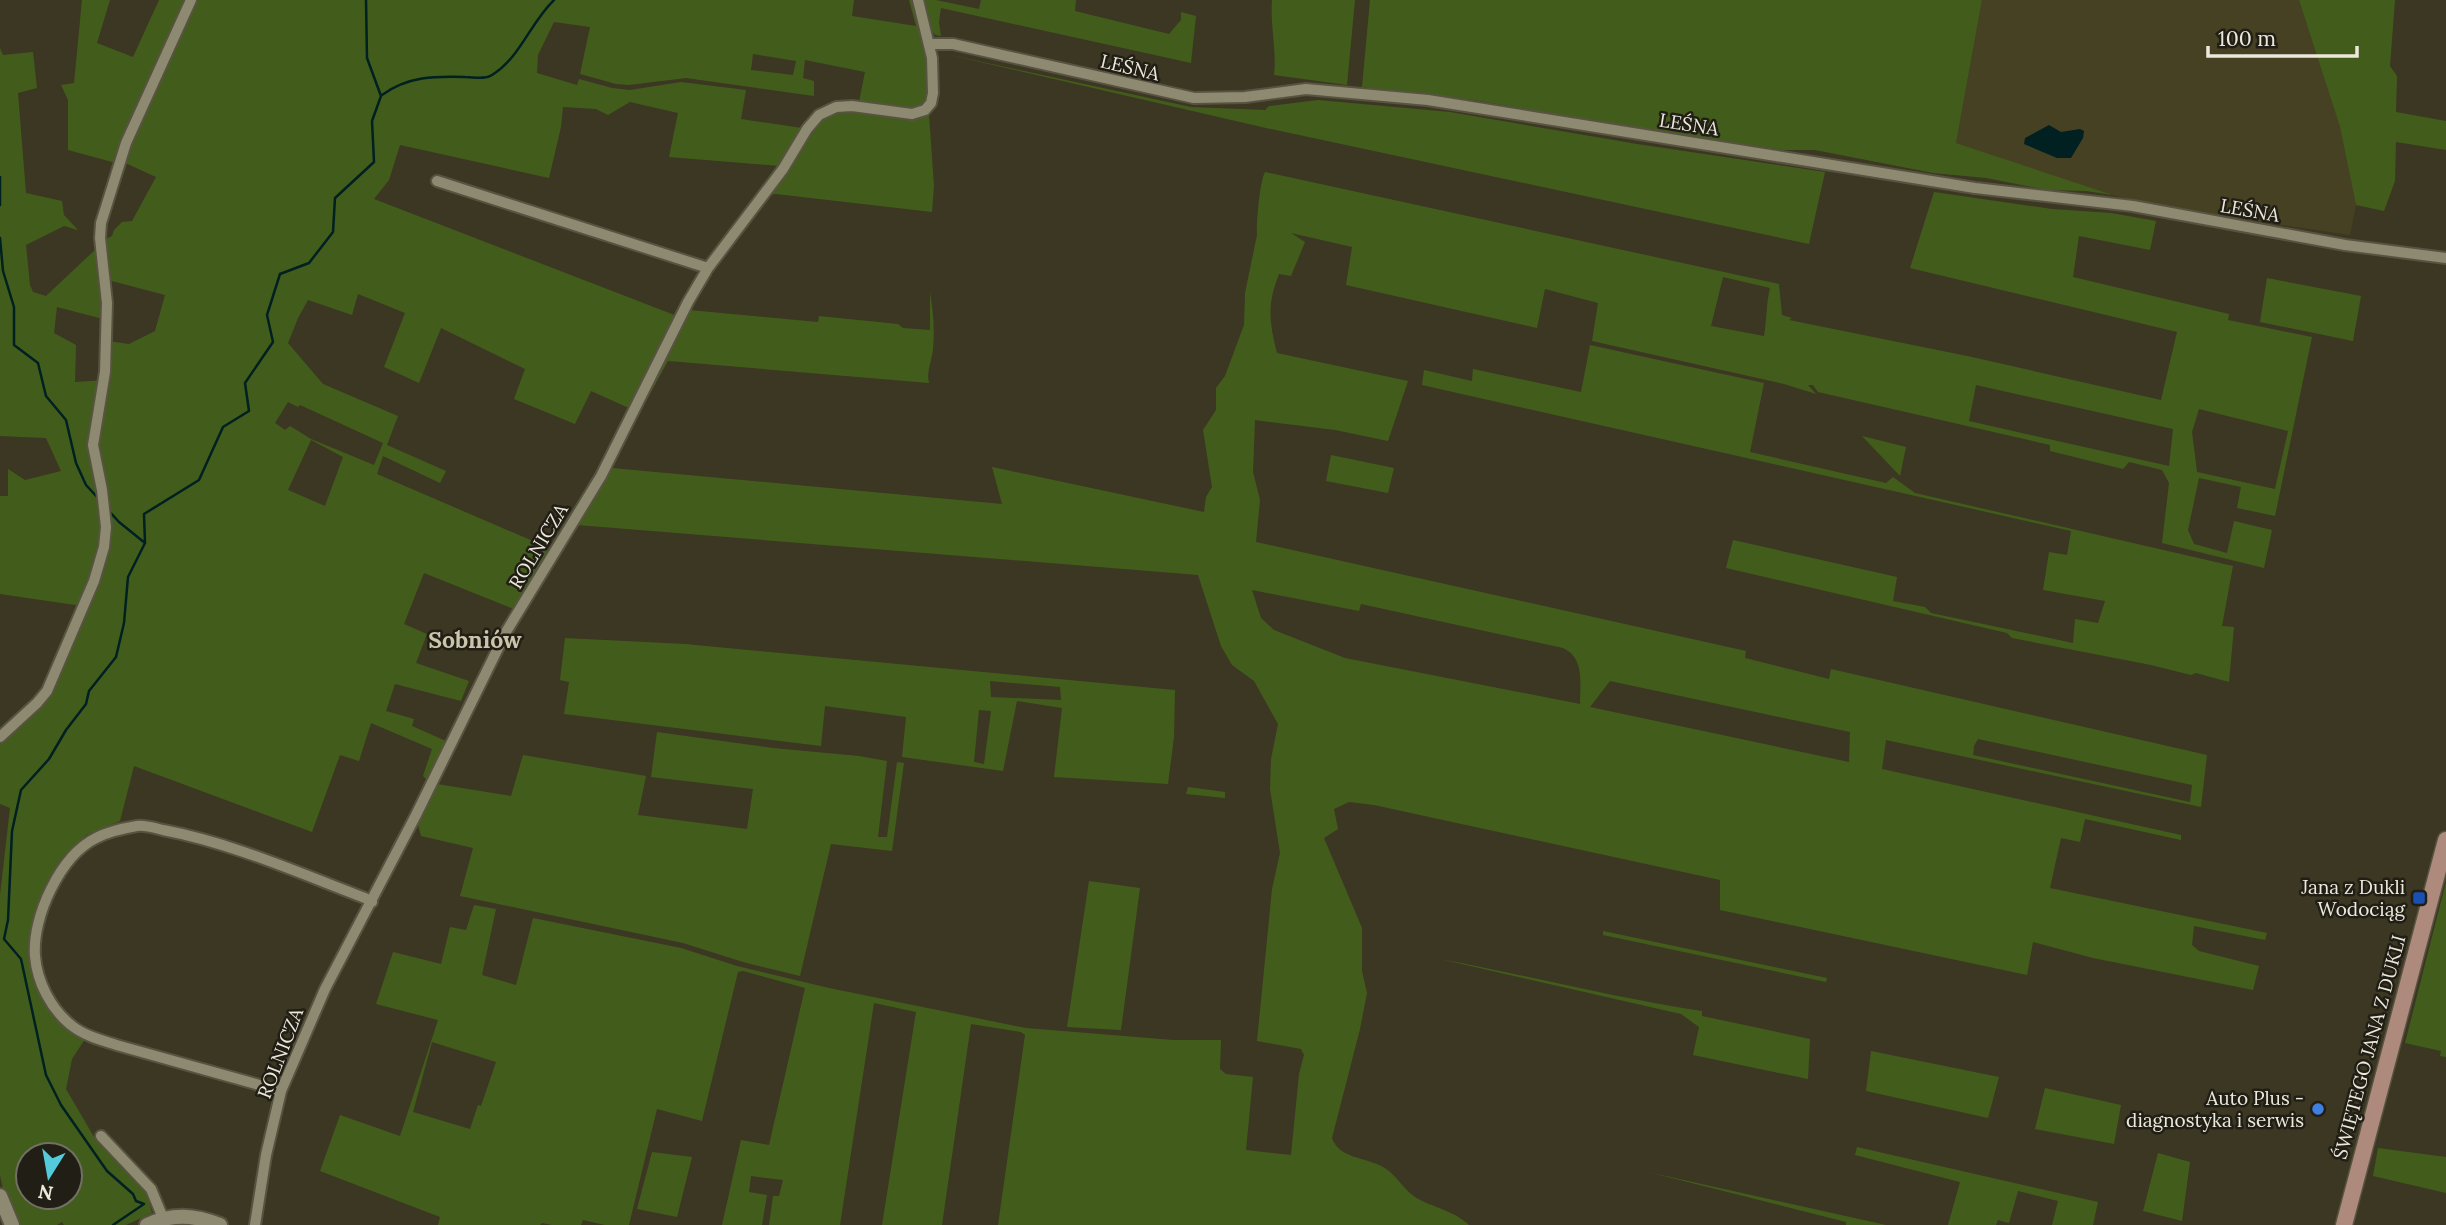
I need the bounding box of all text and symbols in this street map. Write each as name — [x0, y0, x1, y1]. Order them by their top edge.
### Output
scale bar — [2208, 14, 2357, 58]
text: 100 m — [2218, 25, 2276, 52]
street label: LEŚNA — [1098, 49, 1163, 86]
street label: LEŚNA — [1658, 107, 1722, 141]
street label: LEŚNA — [2218, 193, 2283, 227]
street label: ROLNICZA — [503, 498, 573, 593]
district label: Sobniów — [428, 625, 522, 654]
place label: Jana z Dukli Wodociąg — [2300, 875, 2405, 921]
marker: Jana z Dukli Wodociąg — [2411, 890, 2427, 906]
street label: ŚWIĘTEGO JANA Z DUKLI — [2327, 932, 2411, 1162]
street label: ROLNICZA — [252, 1003, 309, 1102]
place label: Auto Plus - diagnostyka i serwis — [2126, 1086, 2304, 1132]
marker: Auto Plus - diagnostyka i serwis — [2310, 1101, 2326, 1117]
north arrow — [14, 1141, 84, 1211]
text: N — [36, 1179, 55, 1206]

